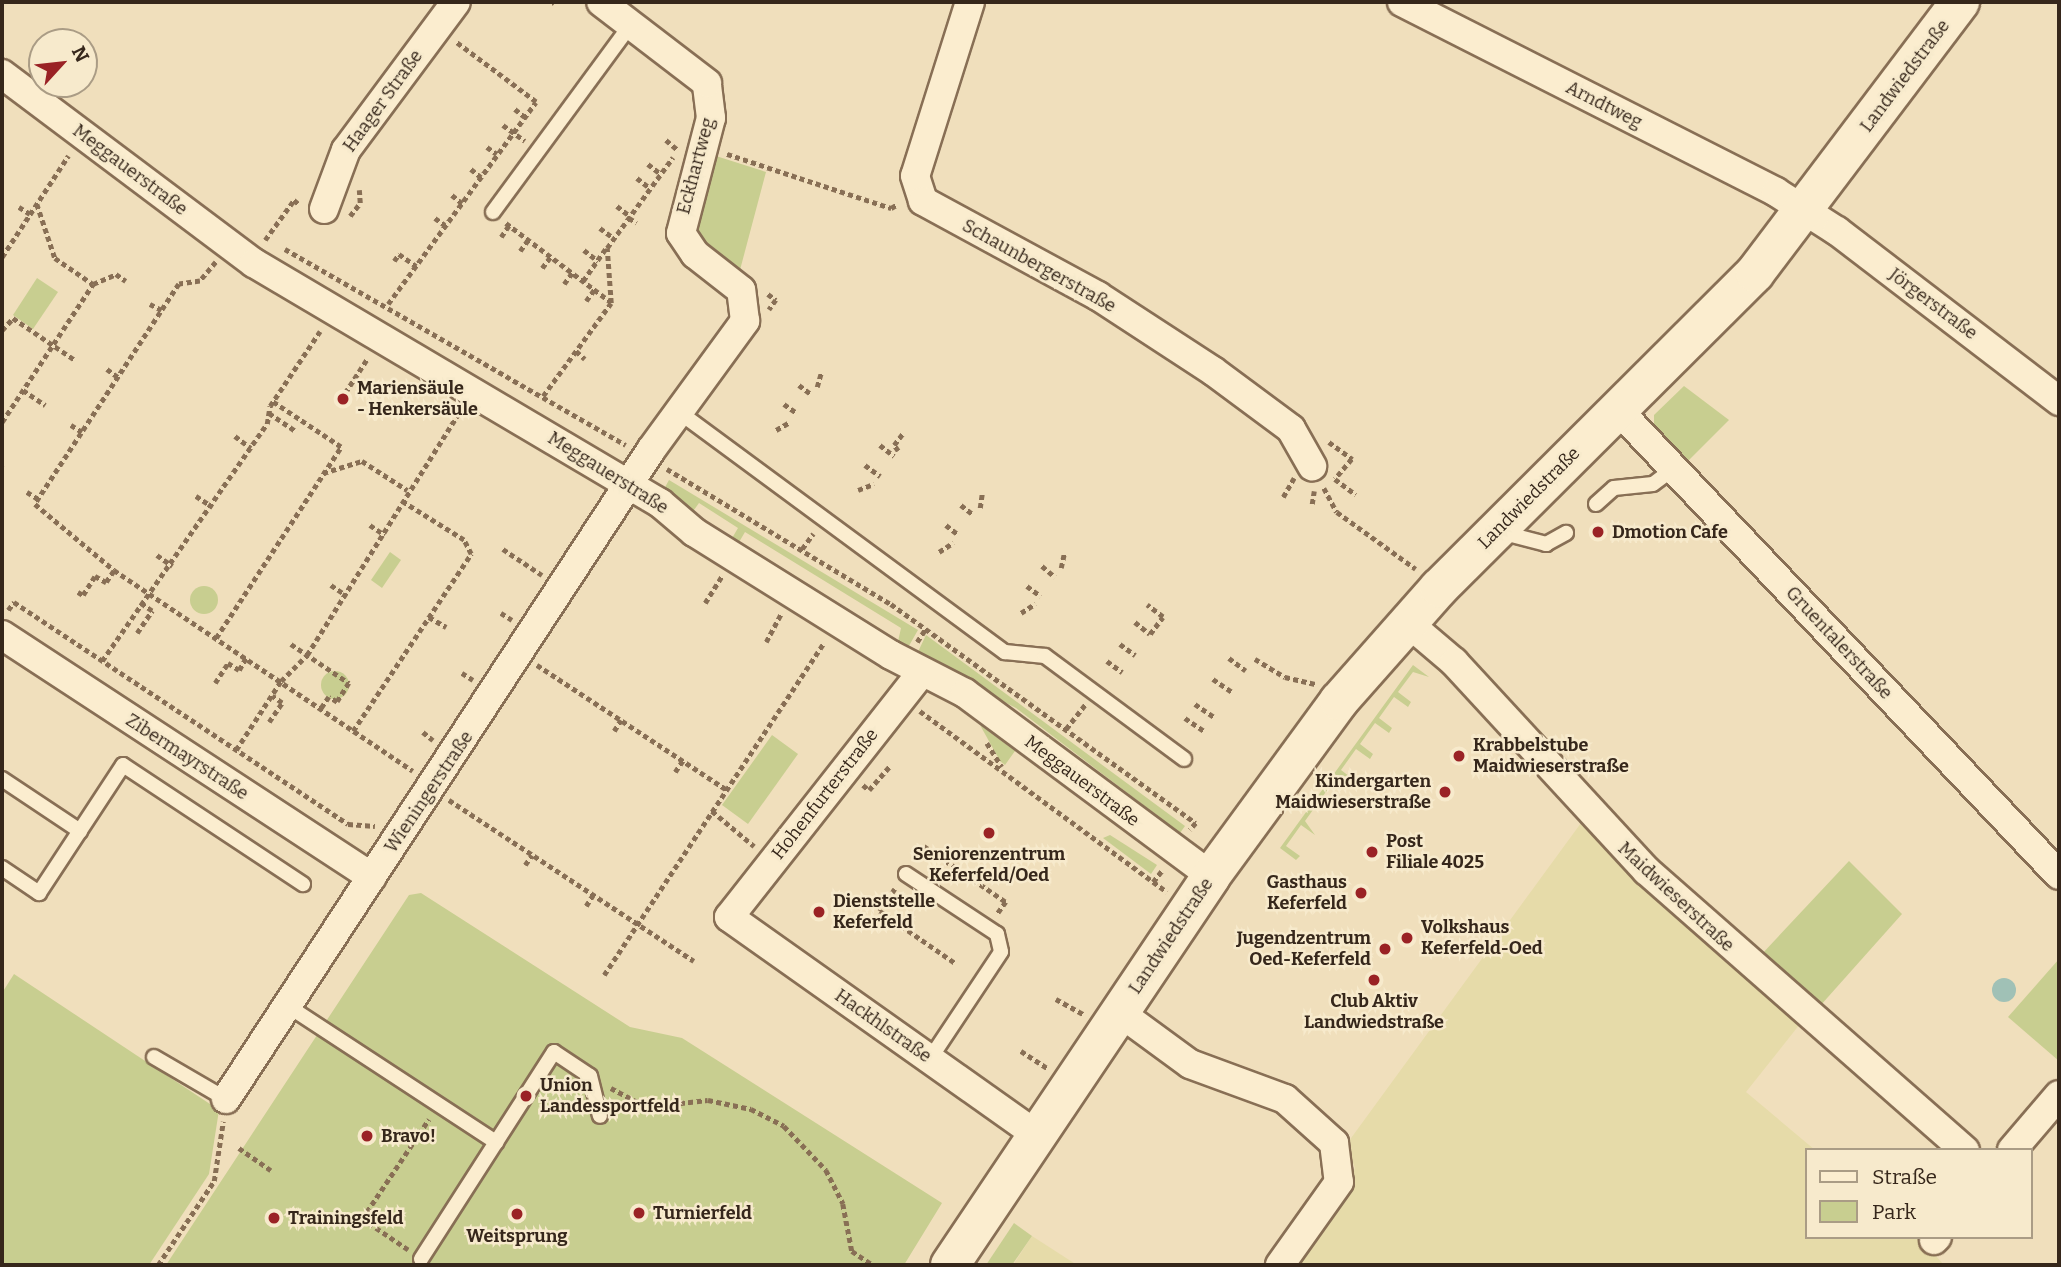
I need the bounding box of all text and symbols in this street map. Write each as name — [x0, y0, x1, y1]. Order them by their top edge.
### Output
street label: Landwiedstraße — [1856, 16, 1954, 136]
north arrow — [28, 28, 98, 98]
text: N — [67, 42, 94, 66]
street label: Haager Straße — [339, 46, 427, 156]
street label: Arndtweg — [1562, 77, 1646, 133]
street label: Eckhartweg — [673, 115, 719, 217]
street label: Meggauerstraße — [68, 120, 192, 220]
street label: Schaunbergerstraße — [959, 215, 1119, 317]
street label: Jörgerstraße — [1885, 264, 1981, 344]
place label: Mariensäule - Henkersäule — [357, 378, 478, 420]
marker: Mariensäule - Henkersäule — [335, 391, 351, 407]
street label: Meggauerstraße — [544, 427, 672, 519]
street label: Landwiedstraße — [1474, 443, 1584, 553]
place label: Dmotion Cafe — [1612, 521, 1728, 543]
marker: Dmotion Cafe — [1590, 524, 1606, 540]
street label: Gruentalerstraße — [1781, 582, 1897, 704]
street label: Zibermayrstraße — [122, 709, 252, 805]
street label: Hohenfurterstraße — [767, 724, 883, 864]
street label: Wieningerstraße — [380, 727, 478, 857]
street label: Meggauerstraße — [1020, 731, 1144, 831]
place label: Krabbelstube Maidwieserstraße — [1473, 735, 1629, 778]
marker: Krabbelstube Maidwieserstraße — [1451, 748, 1467, 764]
place label: Kindergarten Maidwieserstraße — [1275, 771, 1431, 814]
marker: Kindergarten Maidwieserstraße — [1437, 784, 1453, 800]
marker: Seniorenzentrum Keferfeld/Oed — [981, 825, 997, 841]
place label: Post Filiale 4025 — [1386, 831, 1484, 874]
street label: Maidwieserstraße — [1614, 838, 1738, 956]
place label: Seniorenzentrum Keferfeld/Oed — [913, 844, 1065, 886]
marker: Post Filiale 4025 — [1364, 844, 1380, 860]
place label: Gasthaus Keferfeld — [1266, 872, 1347, 914]
street label: Landwiedstraße — [1124, 874, 1218, 998]
marker: Gasthaus Keferfeld — [1353, 885, 1369, 901]
place label: Dienststelle Keferfeld — [833, 891, 935, 934]
marker: Dienststelle Keferfeld — [811, 904, 827, 920]
place label: Volkshaus Keferfeld-Oed — [1421, 917, 1543, 960]
place label: Jugendzentrum Oed-Keferfeld — [1237, 928, 1371, 970]
marker: Volkshaus Keferfeld-Oed — [1399, 930, 1415, 946]
marker: Jugendzentrum Oed-Keferfeld — [1377, 941, 1393, 957]
marker: Club Aktiv Landwiedstraße — [1366, 972, 1382, 988]
street label: Hackhlstraße — [831, 985, 935, 1067]
place label: Club Aktiv Landwiedstraße — [1304, 991, 1444, 1034]
place label: Union Landessportfeld — [540, 1075, 680, 1118]
marker: Union Landessportfeld — [518, 1088, 534, 1104]
place label: Bravo! — [381, 1125, 436, 1147]
marker: Bravo! — [359, 1128, 375, 1144]
legend — [1806, 1148, 2033, 1239]
text: Straße — [1872, 1164, 1937, 1190]
text: Park — [1872, 1199, 1916, 1225]
place label: Turnierfeld — [653, 1202, 752, 1224]
marker: Turnierfeld — [631, 1205, 647, 1221]
marker: Weitsprung — [509, 1206, 525, 1222]
place label: Trainingsfeld — [288, 1207, 403, 1229]
marker: Trainingsfeld — [266, 1210, 282, 1226]
place label: Weitsprung — [466, 1225, 568, 1247]

